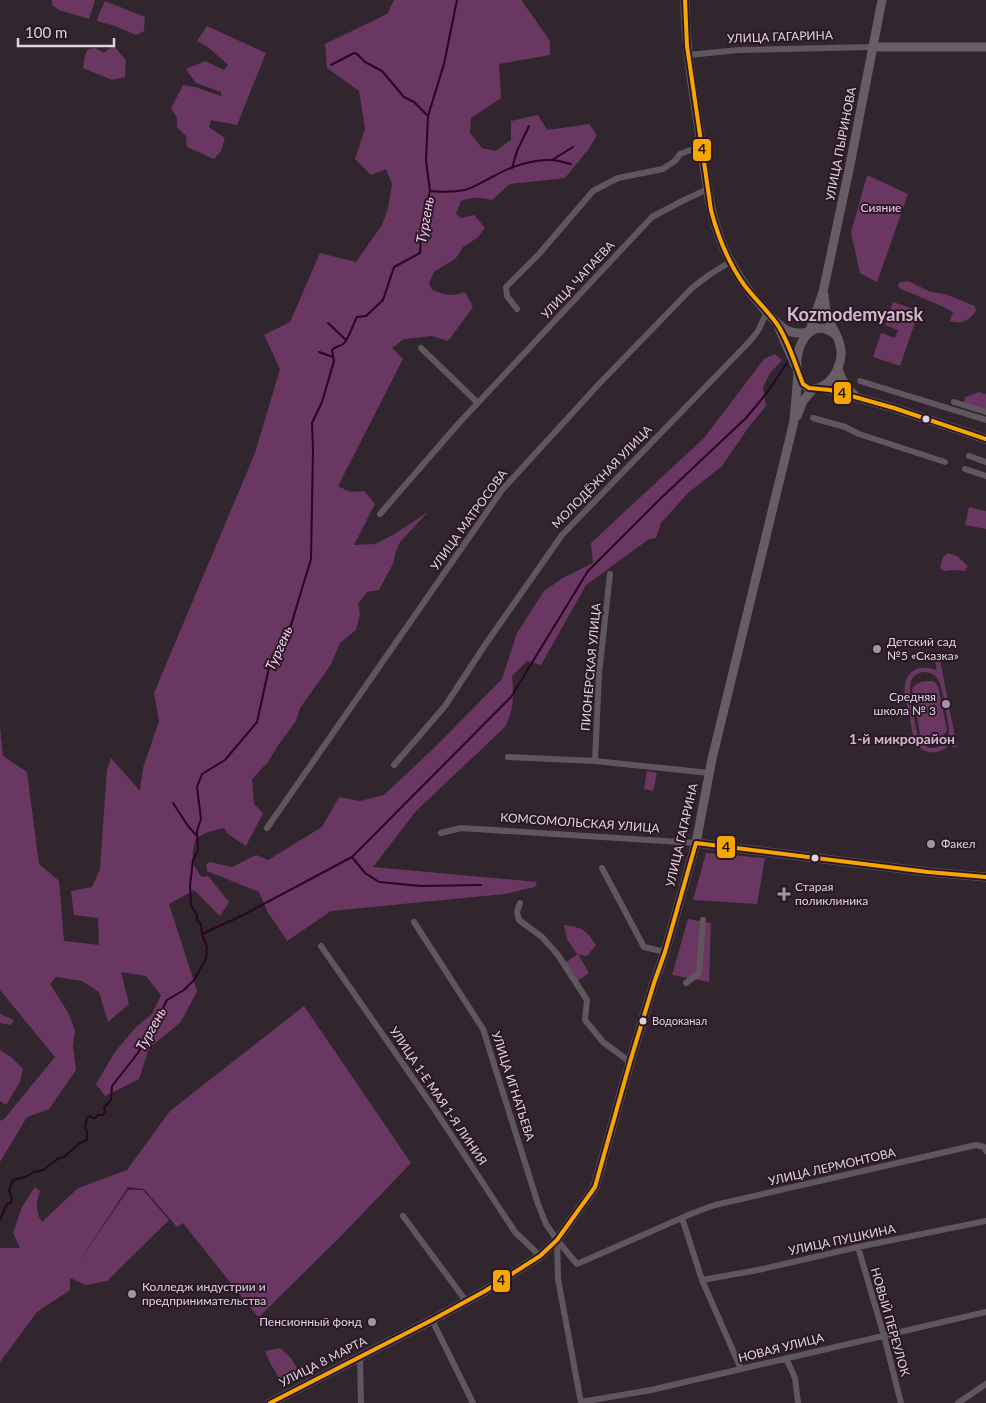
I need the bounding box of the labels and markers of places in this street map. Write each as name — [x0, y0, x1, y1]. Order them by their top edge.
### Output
unlabelled marker — [921, 414, 931, 424]
place label: Детский сад №5 «Сказка» — [887, 634, 959, 663]
marker: Детский сад №5 «Сказка» — [871, 643, 883, 655]
place label: Средняя школа № 3 — [874, 689, 936, 718]
marker: Средняя школа № 3 — [940, 698, 952, 710]
place label: Факел — [941, 836, 976, 851]
marker: Факел — [925, 838, 937, 850]
unlabelled marker — [810, 853, 820, 863]
place label: Старая поликлиника — [795, 879, 868, 908]
marker: Старая поликлиника — [777, 887, 791, 901]
place label: Водоканал — [652, 1014, 707, 1027]
marker: Водоканал — [638, 1016, 648, 1026]
place label: Колледж индустрии и предпринимательства — [142, 1279, 266, 1308]
marker: Колледж индустрии и предпринимательства — [126, 1288, 138, 1300]
place label: Пенсионный фонд — [259, 1314, 363, 1329]
marker: Пенсионный фонд — [366, 1316, 378, 1328]

